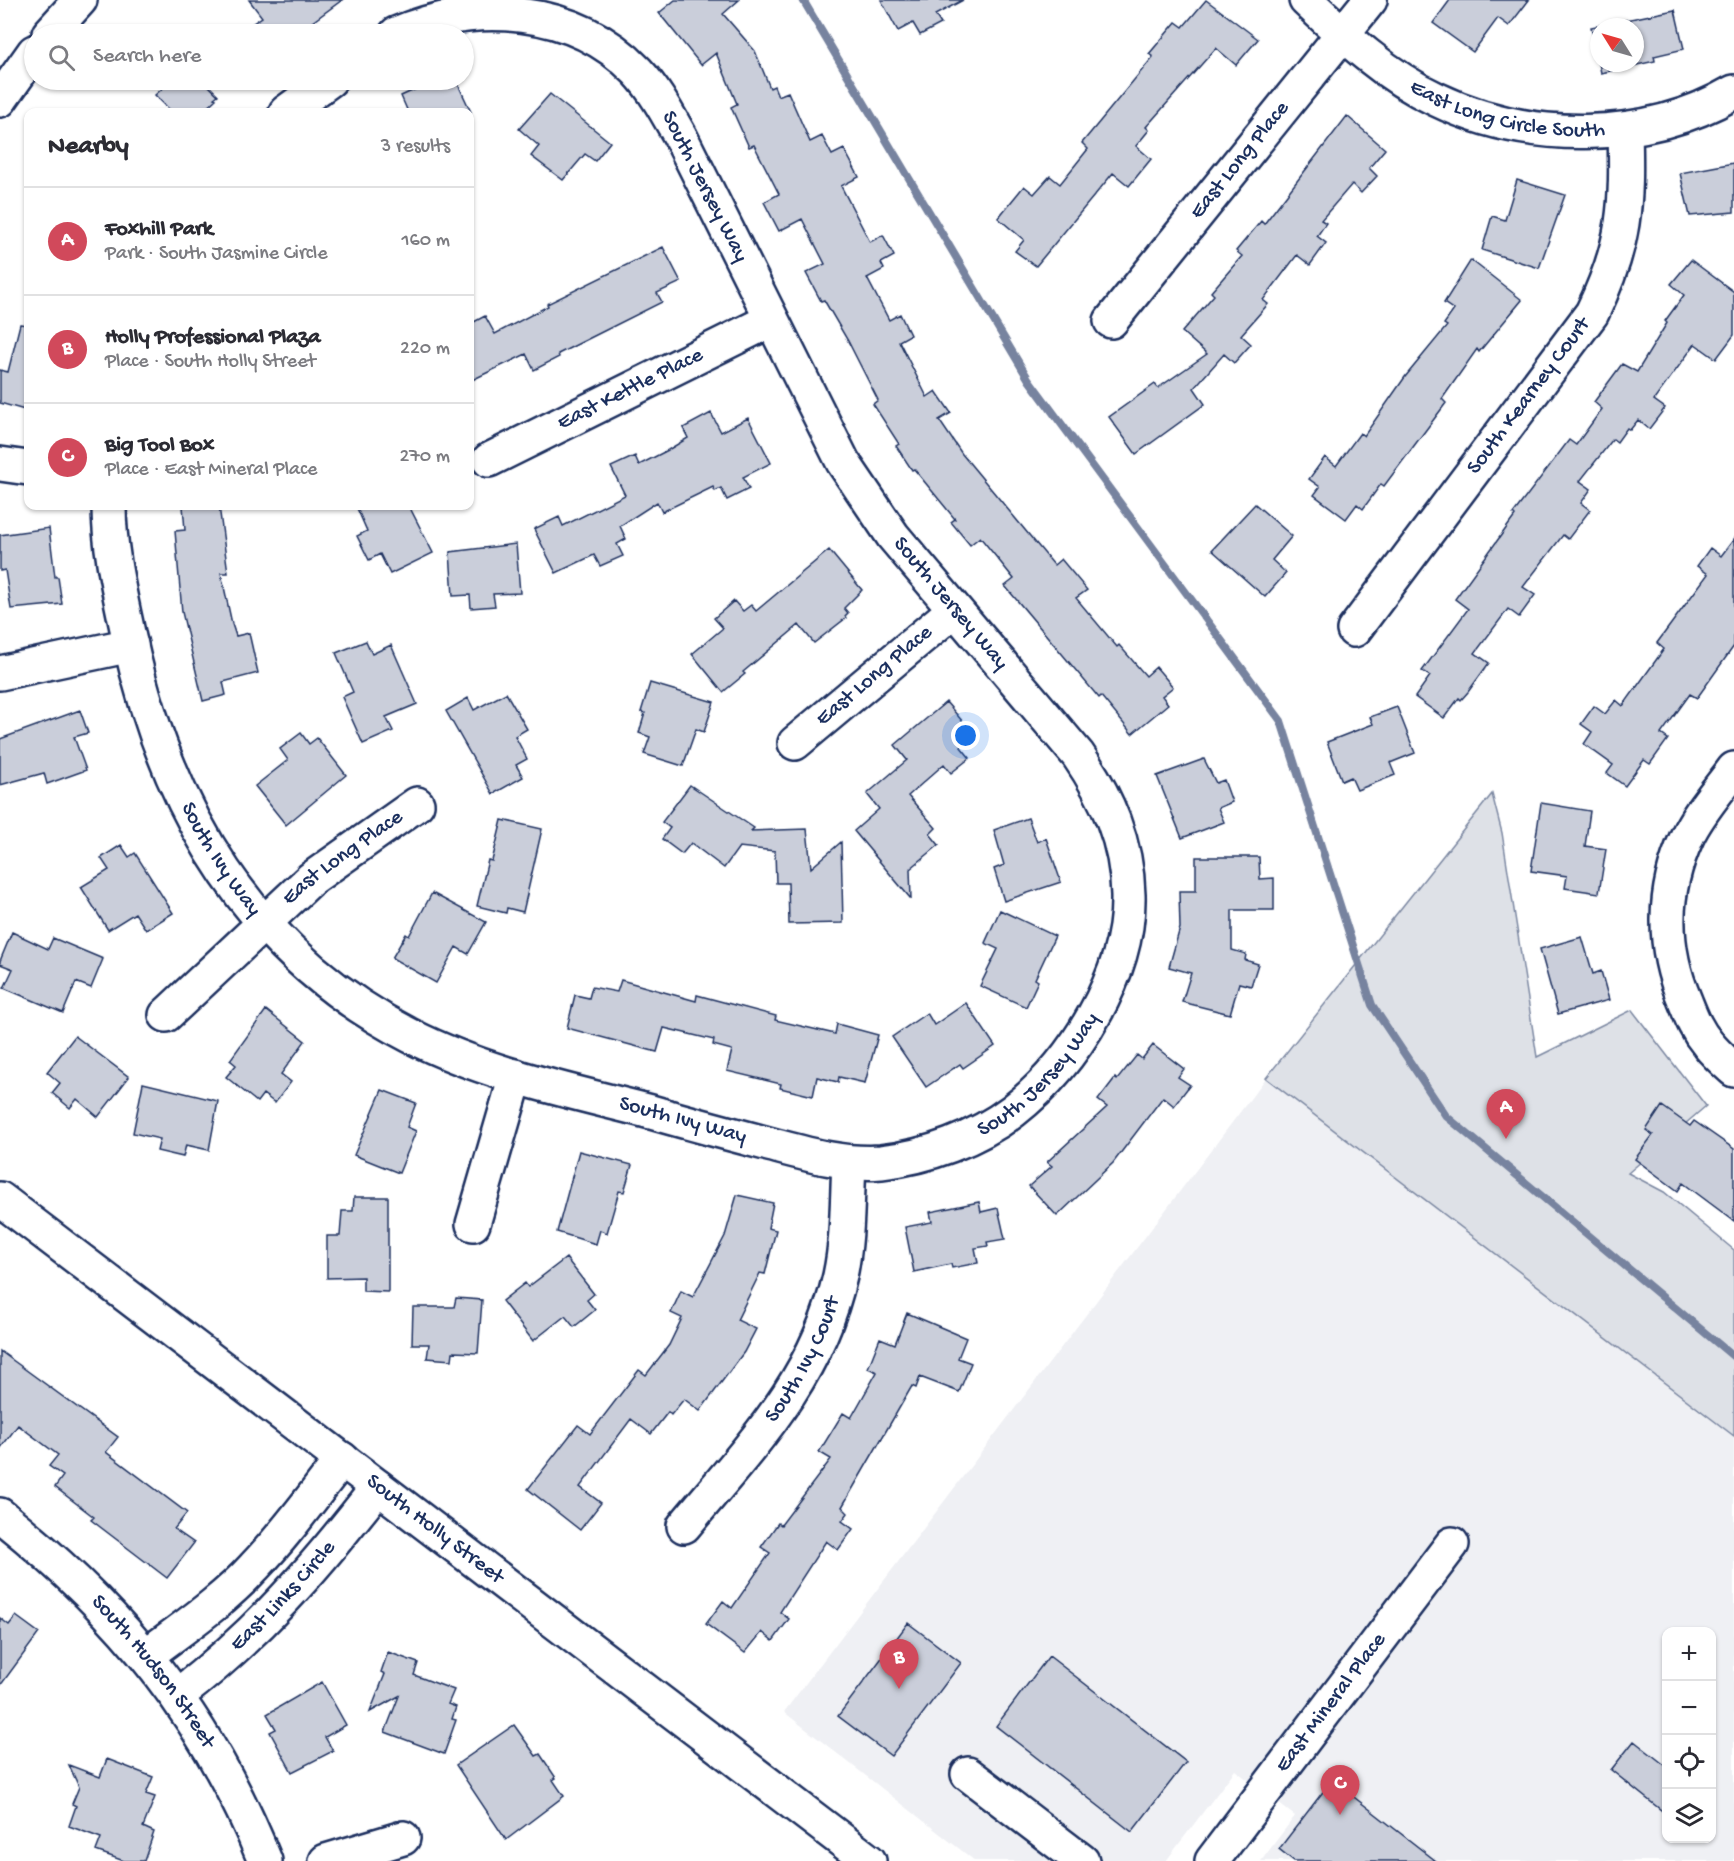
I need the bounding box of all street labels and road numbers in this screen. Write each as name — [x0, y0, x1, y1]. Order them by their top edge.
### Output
street label: East Long Circle South — [1405, 75, 1606, 145]
street label: East Long Place — [1185, 96, 1296, 225]
street label: South Jersey Way — [655, 107, 753, 267]
street label: South Kearney Court — [1462, 311, 1598, 480]
street label: East Kettle Place — [553, 342, 708, 437]
street label: South Jersey Way — [887, 532, 1013, 676]
street label: East Long Place — [811, 620, 939, 732]
street label: South Ivy Way — [174, 798, 266, 922]
street label: East Long Place — [277, 804, 409, 912]
street label: South Jersey Way — [973, 1008, 1105, 1144]
street label: South Ivy Way — [616, 1091, 749, 1151]
street label: South Ivy Court — [760, 1292, 847, 1428]
street label: South Holly Street — [360, 1469, 510, 1592]
street label: East Links Circle — [225, 1535, 342, 1658]
street label: South Hudson Street — [85, 1590, 221, 1755]
street label: East Mineral Place — [1270, 1628, 1393, 1778]

